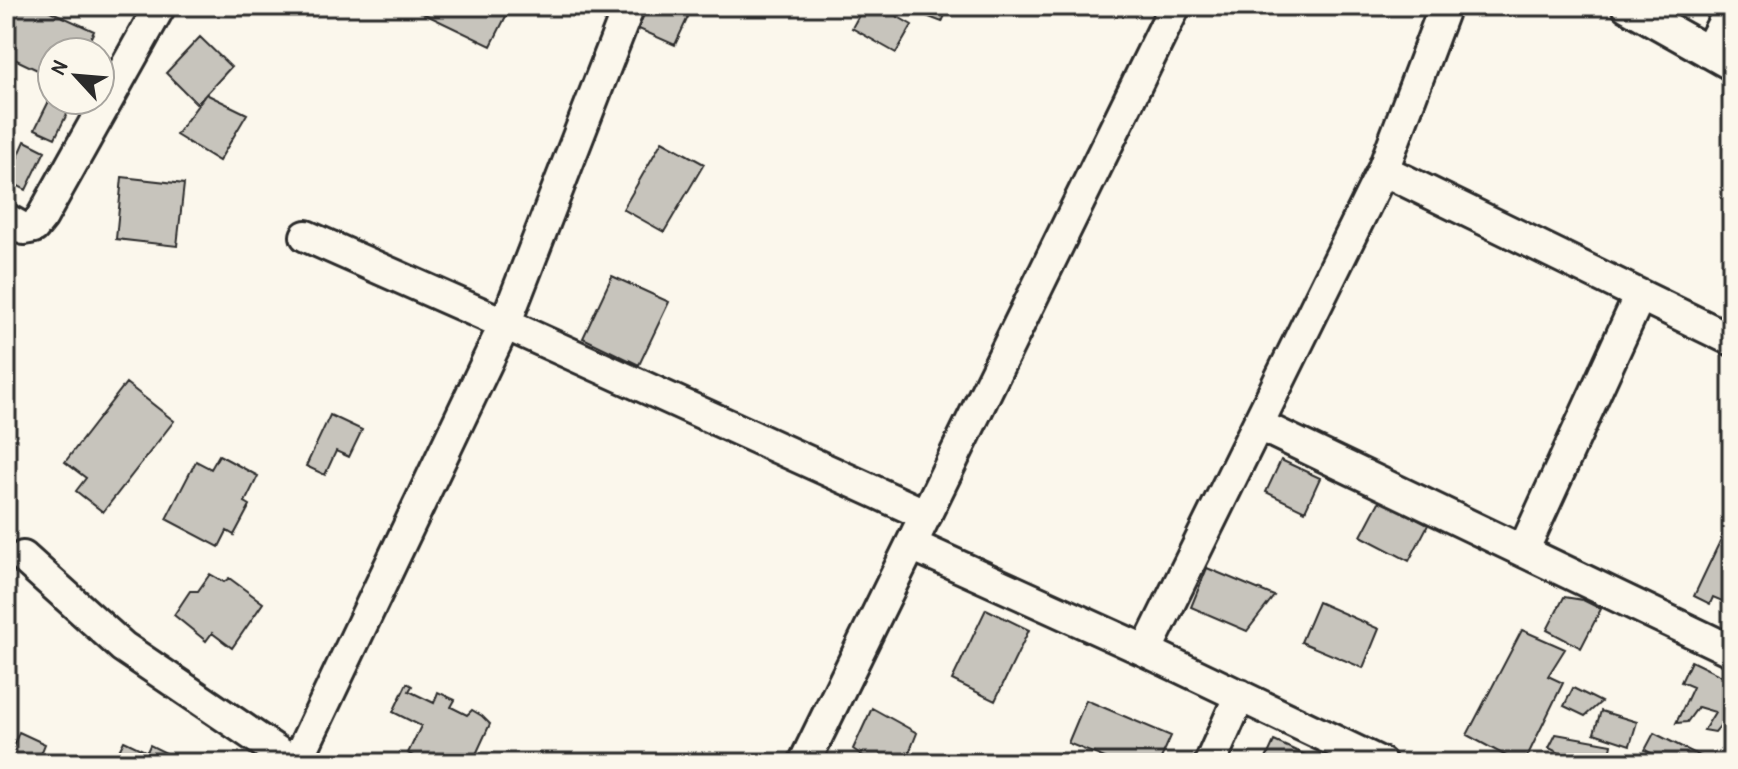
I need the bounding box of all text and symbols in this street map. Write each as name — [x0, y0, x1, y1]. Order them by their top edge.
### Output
north arrow — [36, 36, 116, 116]
text: N — [42, 55, 74, 79]

